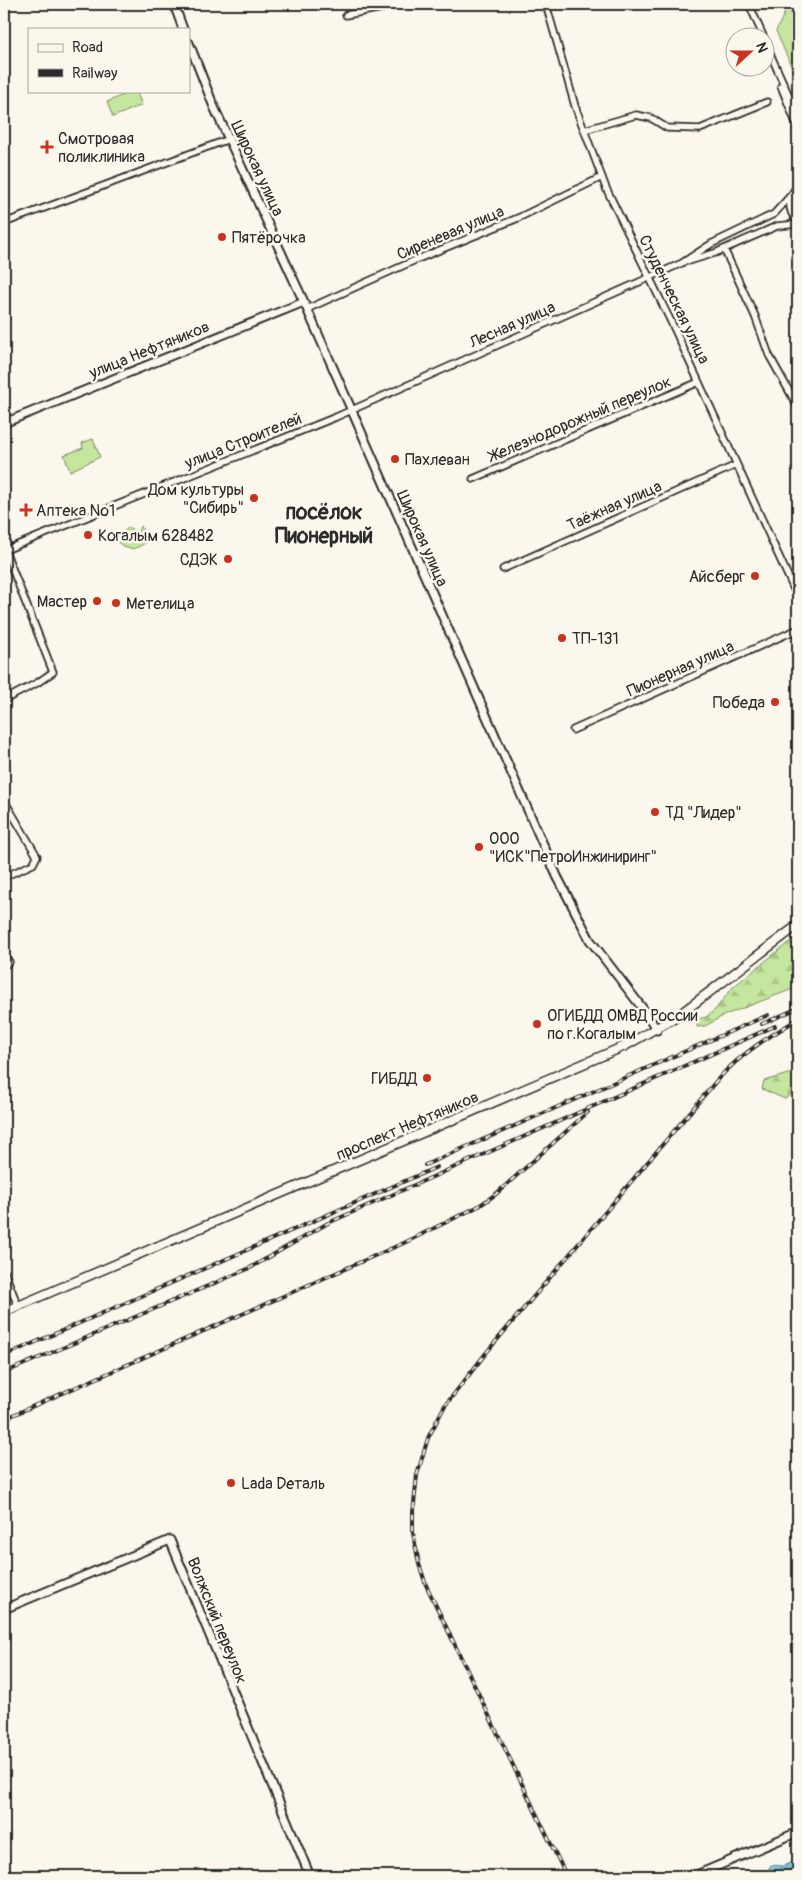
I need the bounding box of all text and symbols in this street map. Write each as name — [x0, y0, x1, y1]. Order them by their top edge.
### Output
legend — [28, 28, 190, 92]
north arrow — [724, 28, 774, 78]
text: Road — [72, 38, 103, 57]
text: N — [752, 40, 771, 55]
text: Railway — [72, 64, 118, 83]
street label: Широкая улица — [226, 118, 288, 219]
place label: Смотровая поликлиника — [58, 129, 145, 167]
marker: Смотровая поликлиника — [40, 140, 54, 154]
street label: Сиреневая улица — [394, 201, 507, 264]
place label: Пятёрочка — [232, 228, 306, 248]
marker: Пятёрочка — [216, 231, 228, 243]
street label: Студенческая улица — [634, 232, 714, 367]
street label: Лесная улица — [465, 297, 558, 353]
street label: улица Нефтяников — [85, 317, 212, 384]
street label: Железнодорожный переулок — [484, 371, 674, 468]
street label: улица Строителей — [181, 408, 305, 474]
place label: Пахлеван — [405, 450, 470, 470]
marker: Пахлеван — [389, 453, 401, 465]
street label: Таёжная улица — [564, 476, 665, 536]
place label: Дом культуры "Сибирь" — [147, 480, 244, 518]
street label: Широкая улица — [392, 487, 452, 589]
marker: Дом культуры "Сибирь" — [248, 492, 260, 504]
district label: посёлок Пионерный — [275, 499, 373, 550]
place label: Аптека №1 — [36, 501, 115, 521]
marker: Аптека №1 — [20, 504, 32, 516]
place label: Когалым 628482 — [98, 526, 214, 546]
marker: Когалым 628482 — [82, 529, 94, 541]
place label: СДЭК — [180, 550, 218, 570]
marker: СДЭК — [222, 553, 234, 565]
place label: Айсберг — [689, 567, 746, 587]
marker: Айсберг — [749, 570, 761, 582]
place label: Мастер — [37, 592, 87, 612]
place label: Метелица — [126, 594, 194, 614]
marker: Мастер — [91, 595, 103, 607]
marker: Метелица — [110, 597, 122, 609]
place label: ТП-131 — [572, 629, 619, 649]
marker: ТП-131 — [556, 632, 568, 644]
street label: Пионерная улица — [624, 636, 737, 701]
place label: Победа — [713, 693, 765, 713]
marker: Победа — [769, 696, 781, 708]
place label: ТД "Лидер" — [665, 803, 742, 823]
marker: ТД "Лидер" — [649, 806, 661, 818]
place label: ООО "ИСК"ПетроИнжиниринг" — [489, 829, 657, 867]
marker: ООО "ИСК"ПетроИнжиниринг" — [473, 841, 485, 853]
place label: ОГИБДД ОМВД России по г.Когалым — [547, 1006, 698, 1044]
marker: ОГИБДД ОМВД России по г.Когалым — [531, 1018, 543, 1030]
place label: ГИБДД — [371, 1069, 417, 1089]
marker: ГИБДД — [421, 1072, 433, 1084]
street label: проспект Нефтяников — [333, 1087, 482, 1165]
place label: Lada Dеталь — [241, 1474, 325, 1494]
marker: Lada Dеталь — [225, 1477, 237, 1489]
street label: Волжский переулок — [183, 1554, 252, 1686]

